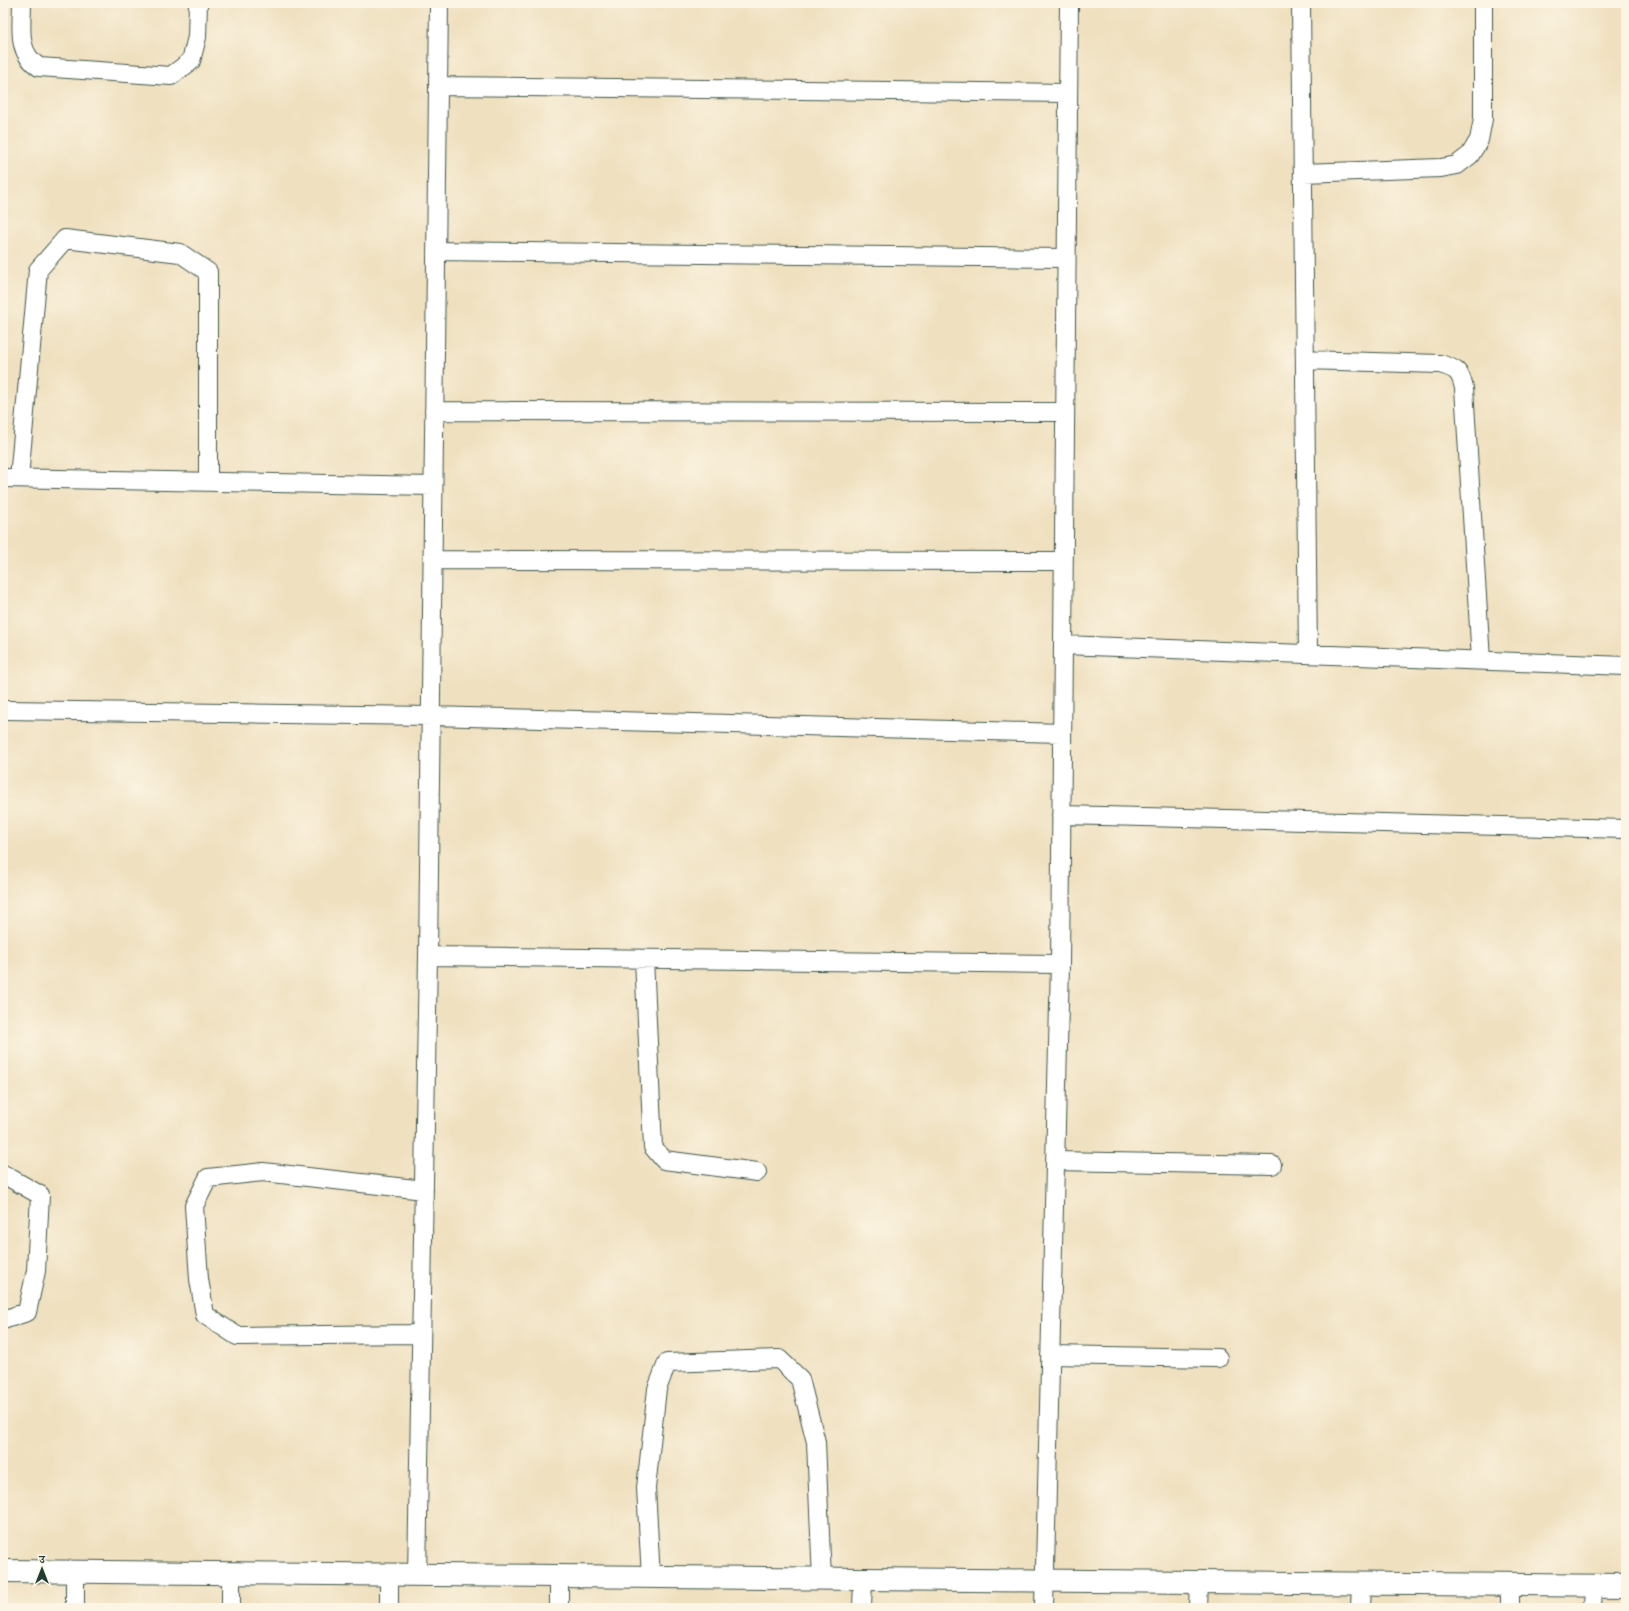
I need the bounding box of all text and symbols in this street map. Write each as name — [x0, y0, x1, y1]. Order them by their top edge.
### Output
north arrow — [22, 1549, 62, 1589]
text: उ — [38, 1553, 46, 1566]

